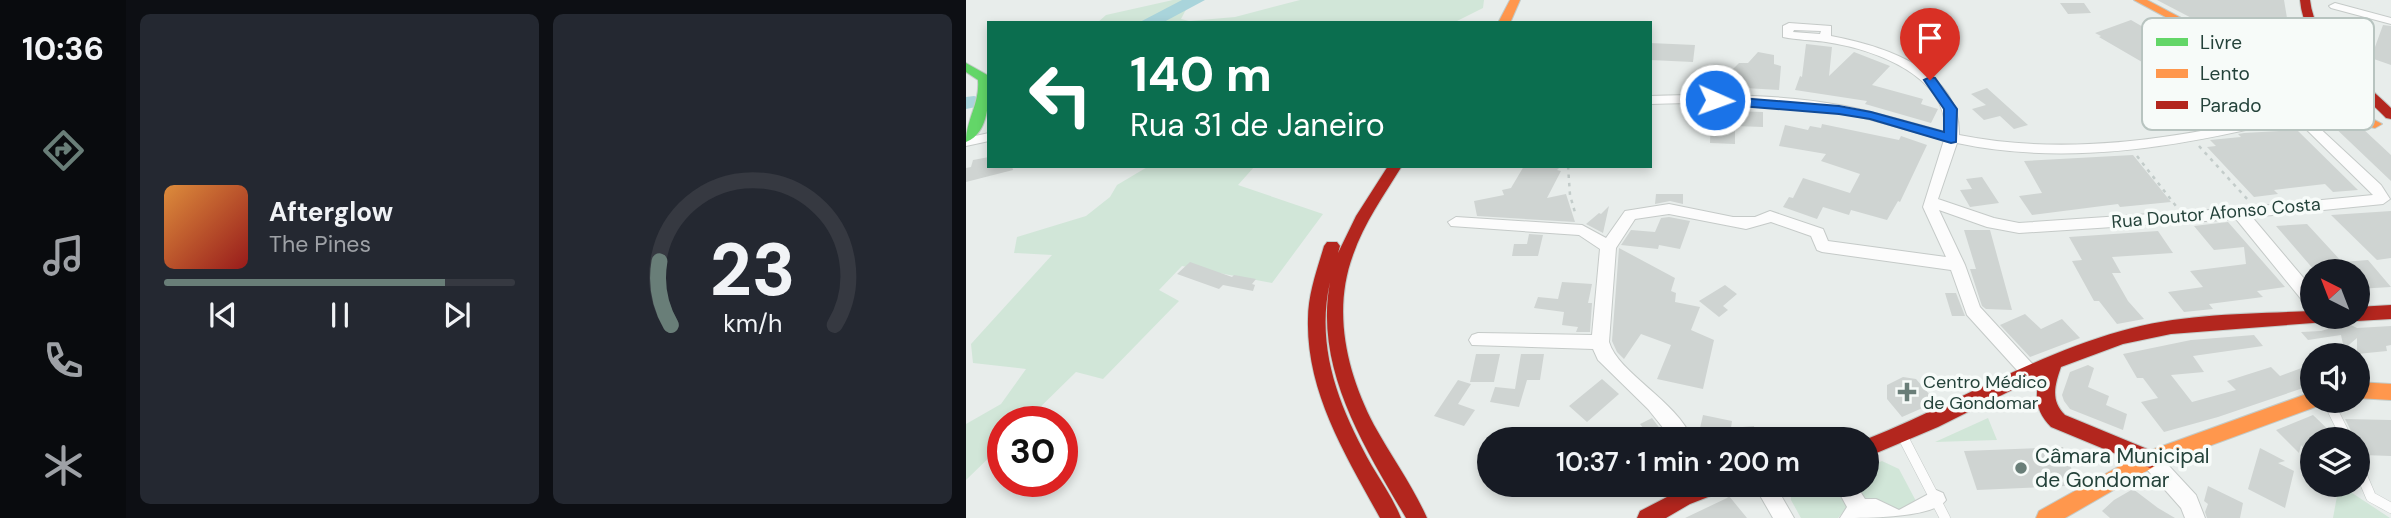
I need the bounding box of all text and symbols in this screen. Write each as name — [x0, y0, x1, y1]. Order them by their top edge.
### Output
pin — [1900, 8, 1960, 80]
legend — [2142, 18, 2374, 130]
icon: arrive — [1911, 19, 1949, 57]
text: 10:36 — [22, 28, 104, 70]
text: Livre — [2200, 30, 2242, 55]
text: 140 m — [1130, 42, 1272, 106]
icon: left — [1015, 49, 1106, 140]
text: Lento — [2200, 61, 2250, 86]
position arrow — [1678, 63, 1752, 137]
text: Parado — [2200, 93, 2261, 118]
text: Rua 31 de Janeiro — [1130, 104, 1385, 146]
icon: directions — [39, 126, 88, 175]
street label: Rua Doutor Afonso Costa — [2110, 192, 2322, 234]
text: Afterglow — [269, 195, 393, 229]
text: 23 — [710, 223, 795, 318]
text: The Pines — [269, 229, 371, 259]
icon: music — [39, 231, 88, 280]
north arrow — [2300, 259, 2370, 329]
map controls — [2300, 259, 2370, 497]
icon: previous — [204, 296, 242, 334]
icon: pause — [321, 296, 359, 334]
icon: next — [438, 296, 476, 334]
text: km/h — [723, 307, 782, 340]
icon: phone — [39, 336, 88, 385]
button: sound — [2300, 343, 2370, 413]
place label: Centro Médico de Gondomar — [1923, 370, 2047, 415]
marker: Centro Médico de Gondomar — [1897, 382, 1917, 402]
speed limit sign: 30 — [987, 406, 1078, 497]
button: layers — [2300, 427, 2370, 497]
icon: climate — [39, 441, 88, 490]
place label: Câmara Municipal de Gondomar — [2035, 442, 2210, 494]
text: 10:37 · 1 min · 200 m — [1556, 445, 1800, 479]
marker: Câmara Municipal de Gondomar — [2013, 460, 2029, 476]

